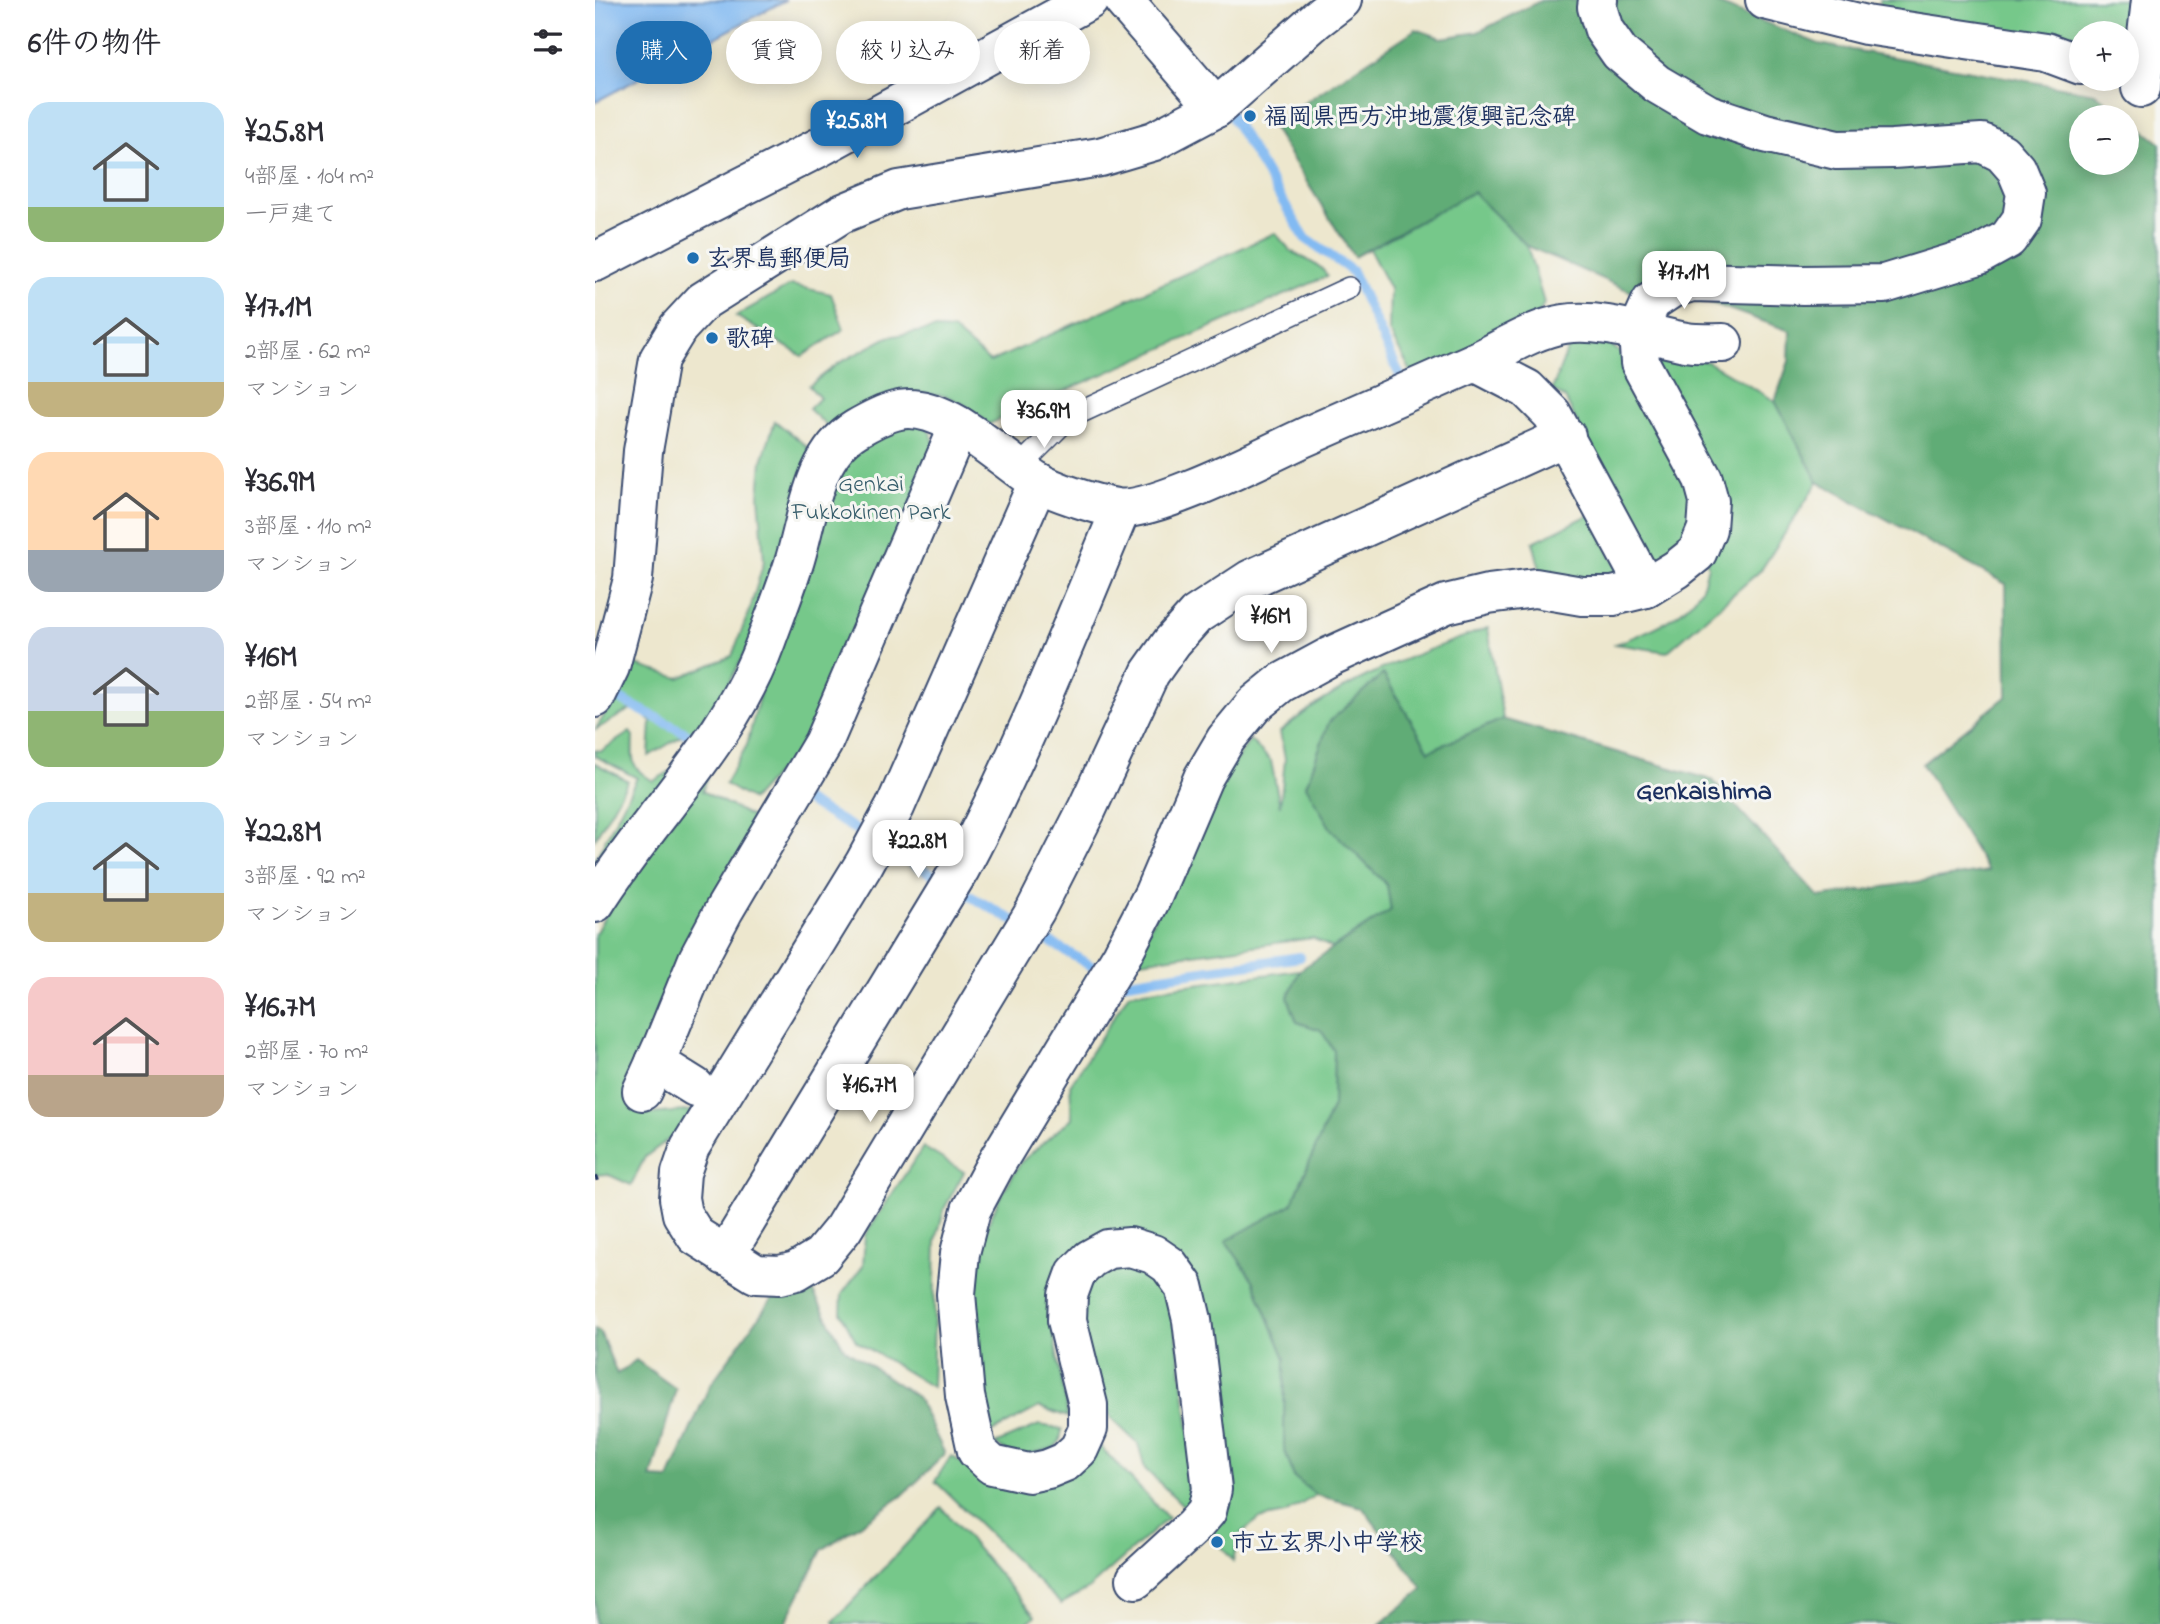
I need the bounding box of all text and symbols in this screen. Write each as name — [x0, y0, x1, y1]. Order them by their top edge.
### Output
chip: 購入 — [616, 21, 712, 84]
chip: 賃貸 — [726, 21, 822, 84]
chip: 絞り込み — [836, 21, 980, 84]
chip: 新着 — [994, 21, 1090, 84]
map controls — [2069, 21, 2139, 175]
button: + — [2069, 21, 2139, 91]
text: 6件の物件 — [28, 23, 161, 67]
icon: filters — [529, 23, 567, 61]
pin: ¥25.8M — [800, 100, 914, 160]
place label: 福岡県西方沖地震復興記念碑 — [1264, 101, 1576, 136]
button: − — [2069, 105, 2139, 175]
text: ¥25.8M — [827, 106, 887, 139]
marker: 福岡県西方沖地震復興記念碑 — [1242, 108, 1258, 124]
text: ¥25.8M — [245, 112, 324, 156]
icon: home — [84, 130, 168, 214]
text: 4部屋 · 104 m² — [245, 161, 374, 194]
text: 一戸建て — [245, 199, 337, 232]
place label: 玄界島郵便局 — [707, 243, 851, 278]
marker: 玄界島郵便局 — [685, 250, 701, 266]
pin: ¥17.1M — [1627, 252, 1741, 311]
text: ¥17.1M — [1658, 257, 1710, 290]
text: ¥17.1M — [245, 287, 312, 331]
icon: home — [84, 305, 168, 389]
place label: 歌碑 — [726, 323, 774, 358]
marker: 歌碑 — [704, 330, 720, 346]
text: 2部屋 · 62 m² — [245, 336, 371, 369]
text: マンション — [245, 374, 359, 407]
pin: ¥36.9M — [987, 391, 1101, 450]
text: ¥36.9M — [1017, 396, 1071, 429]
text: ¥36.9M — [245, 462, 316, 506]
park label: Genkai Fukkokinen Park — [791, 468, 951, 531]
icon: home — [84, 480, 168, 564]
text: 3部屋 · 110 m² — [245, 511, 372, 544]
text: マンション — [245, 549, 359, 582]
pin: ¥16M — [1230, 596, 1312, 655]
text: ¥16M — [1251, 601, 1291, 634]
text: ¥16M — [245, 637, 298, 681]
icon: home — [84, 655, 168, 739]
text: 2部屋 · 54 m² — [245, 686, 372, 719]
text: マンション — [245, 724, 359, 757]
district label: Genkaishima — [1636, 774, 1772, 812]
text: ¥22.8M — [245, 812, 322, 856]
pin: ¥22.8M — [861, 820, 975, 880]
text: ¥22.8M — [888, 826, 948, 859]
icon: home — [84, 830, 168, 914]
text: 3部屋 · 92 m² — [245, 861, 366, 894]
text: マンション — [245, 899, 359, 932]
text: ¥16.7M — [245, 987, 316, 1031]
icon: home — [84, 1005, 168, 1089]
text: 2部屋 · 70 m² — [245, 1036, 369, 1069]
pin: ¥16.7M — [813, 1064, 927, 1124]
text: ¥16.7M — [843, 1070, 897, 1103]
text: マンション — [245, 1074, 359, 1107]
place label: 市立玄界小中学校 — [1231, 1527, 1423, 1562]
marker: 市立玄界小中学校 — [1209, 1534, 1225, 1550]

